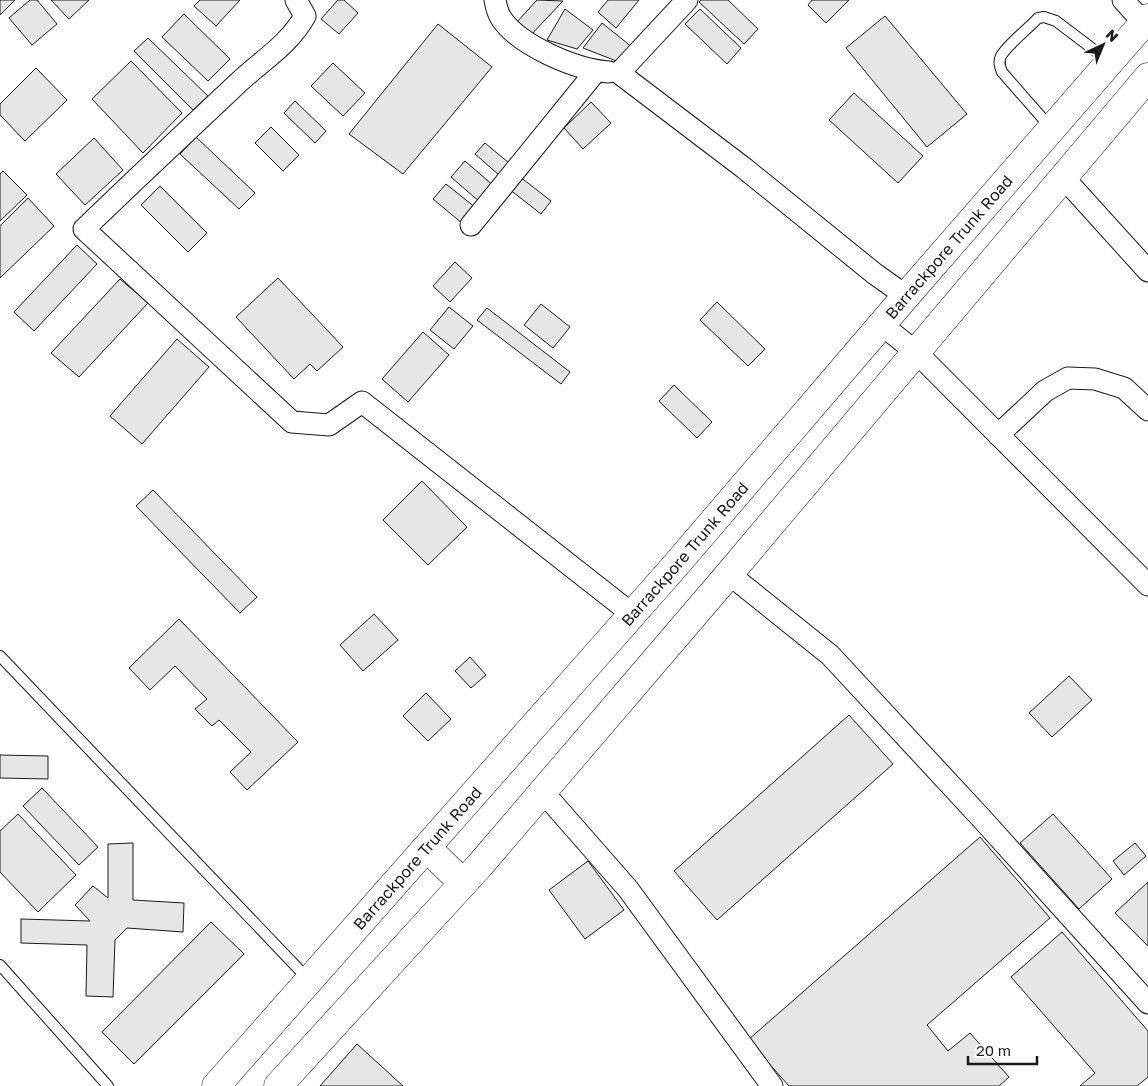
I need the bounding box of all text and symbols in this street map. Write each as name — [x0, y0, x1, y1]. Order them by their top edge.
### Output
north arrow — [1078, 20, 1128, 70]
text: N — [1103, 25, 1122, 45]
street label: Barrackpore Trunk Road — [881, 171, 1017, 323]
street label: Barrackpore Trunk Road — [617, 478, 753, 630]
street label: Barrackpore Trunk Road — [349, 782, 486, 934]
scale bar — [968, 1034, 1037, 1066]
text: 20 m — [976, 1041, 1011, 1059]

